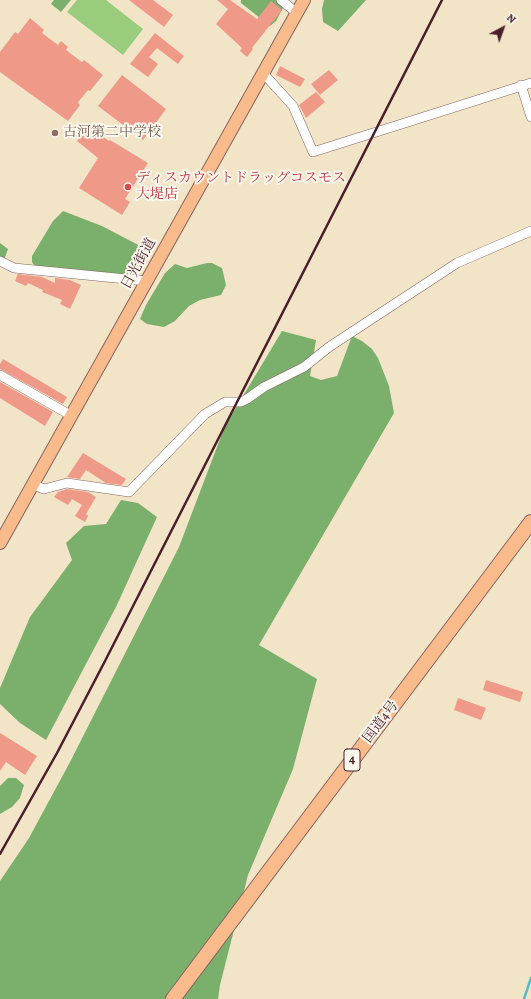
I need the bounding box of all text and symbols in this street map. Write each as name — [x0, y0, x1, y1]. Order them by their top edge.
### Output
north arrow — [483, 8, 523, 48]
text: N — [503, 10, 519, 27]
place label: 古河第二中学校 — [63, 125, 161, 141]
marker: 古河第二中学校 — [50, 128, 60, 138]
place label: ディスカウントドラッグコスモス 大堤店 — [136, 171, 346, 204]
marker: ディスカウントドラッグコスモス 大堤店 — [123, 182, 133, 192]
street label: 日光街道 — [118, 235, 160, 293]
street label: 国道4号 — [360, 698, 402, 746]
road number: 4 — [344, 749, 360, 771]

